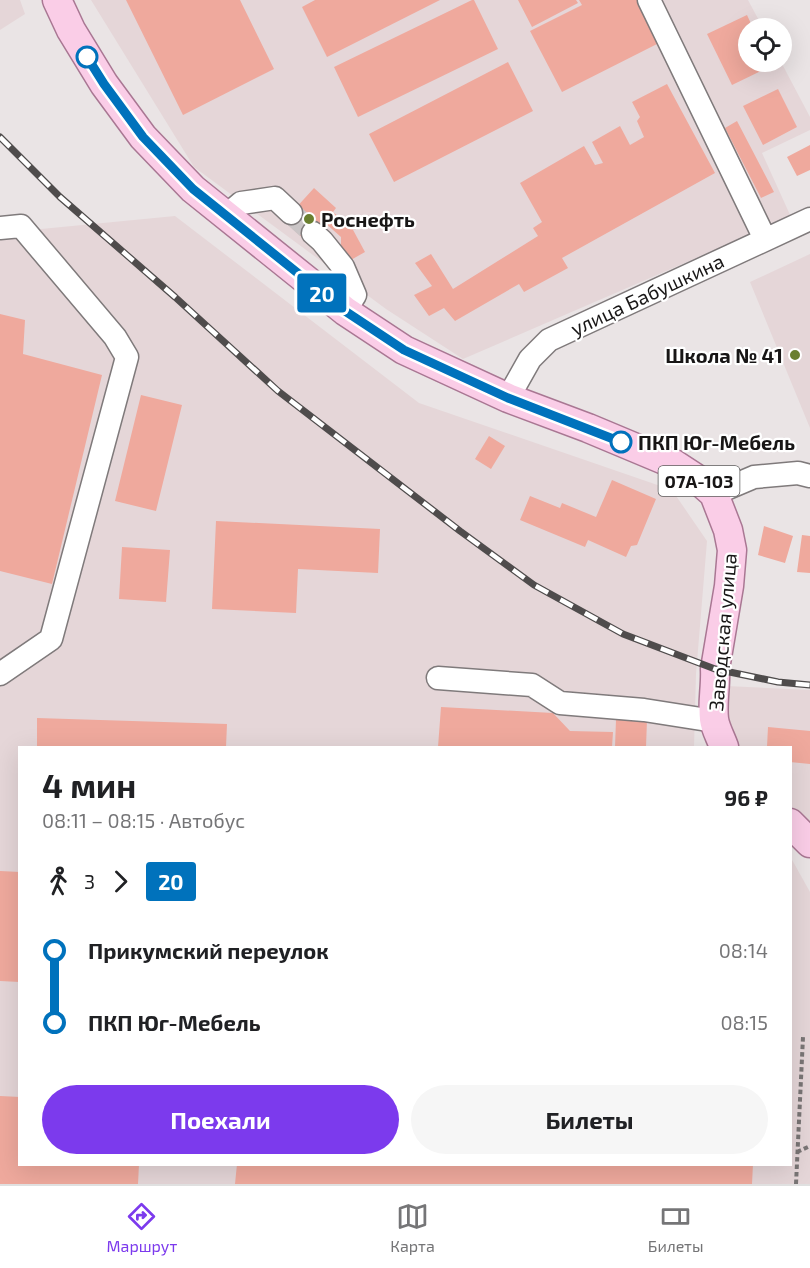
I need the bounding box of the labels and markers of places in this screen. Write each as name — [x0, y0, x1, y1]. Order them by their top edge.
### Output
unlabelled marker — [76, 46, 98, 68]
place label: Роснефть — [321, 207, 415, 231]
marker: Роснефть — [302, 212, 316, 226]
place label: Школа № 41 — [665, 343, 783, 367]
marker: Школа № 41 — [788, 348, 802, 362]
place label: ПКП Юг-Мебель — [638, 430, 795, 454]
marker: ПКП Юг-Мебель — [610, 431, 632, 453]

